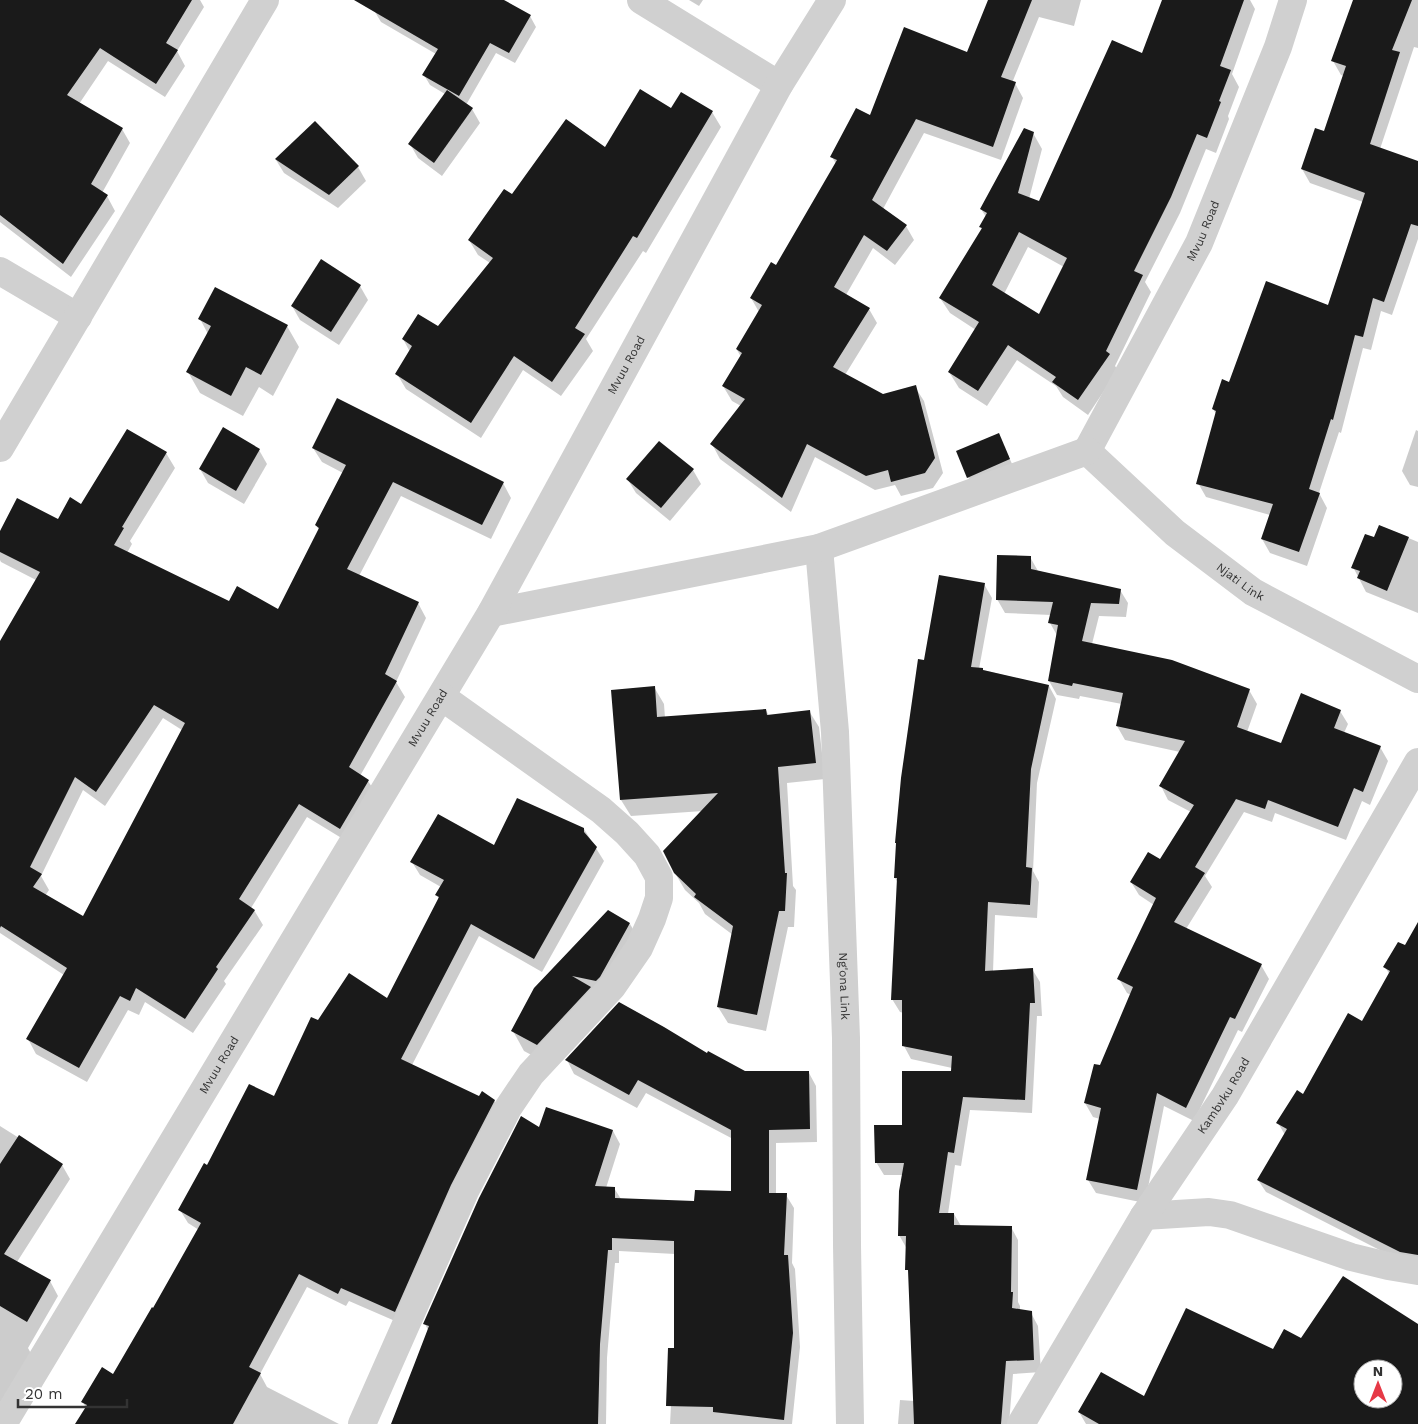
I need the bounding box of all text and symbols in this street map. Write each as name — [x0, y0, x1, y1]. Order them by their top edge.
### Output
street label: Mvuu Road — [1184, 199, 1222, 264]
street label: Mvuu Road — [605, 333, 648, 397]
street label: Njati Link — [1214, 560, 1267, 604]
street label: Mvuu Road — [405, 687, 451, 749]
street label: Ng'ona Link — [836, 952, 852, 1020]
street label: Mvuu Road — [196, 1034, 242, 1096]
street label: Kambvku Road — [1195, 1055, 1253, 1136]
north arrow — [1353, 1359, 1403, 1409]
text: N — [1373, 1363, 1383, 1379]
scale bar — [18, 1376, 126, 1408]
text: 20 m — [25, 1385, 63, 1403]

